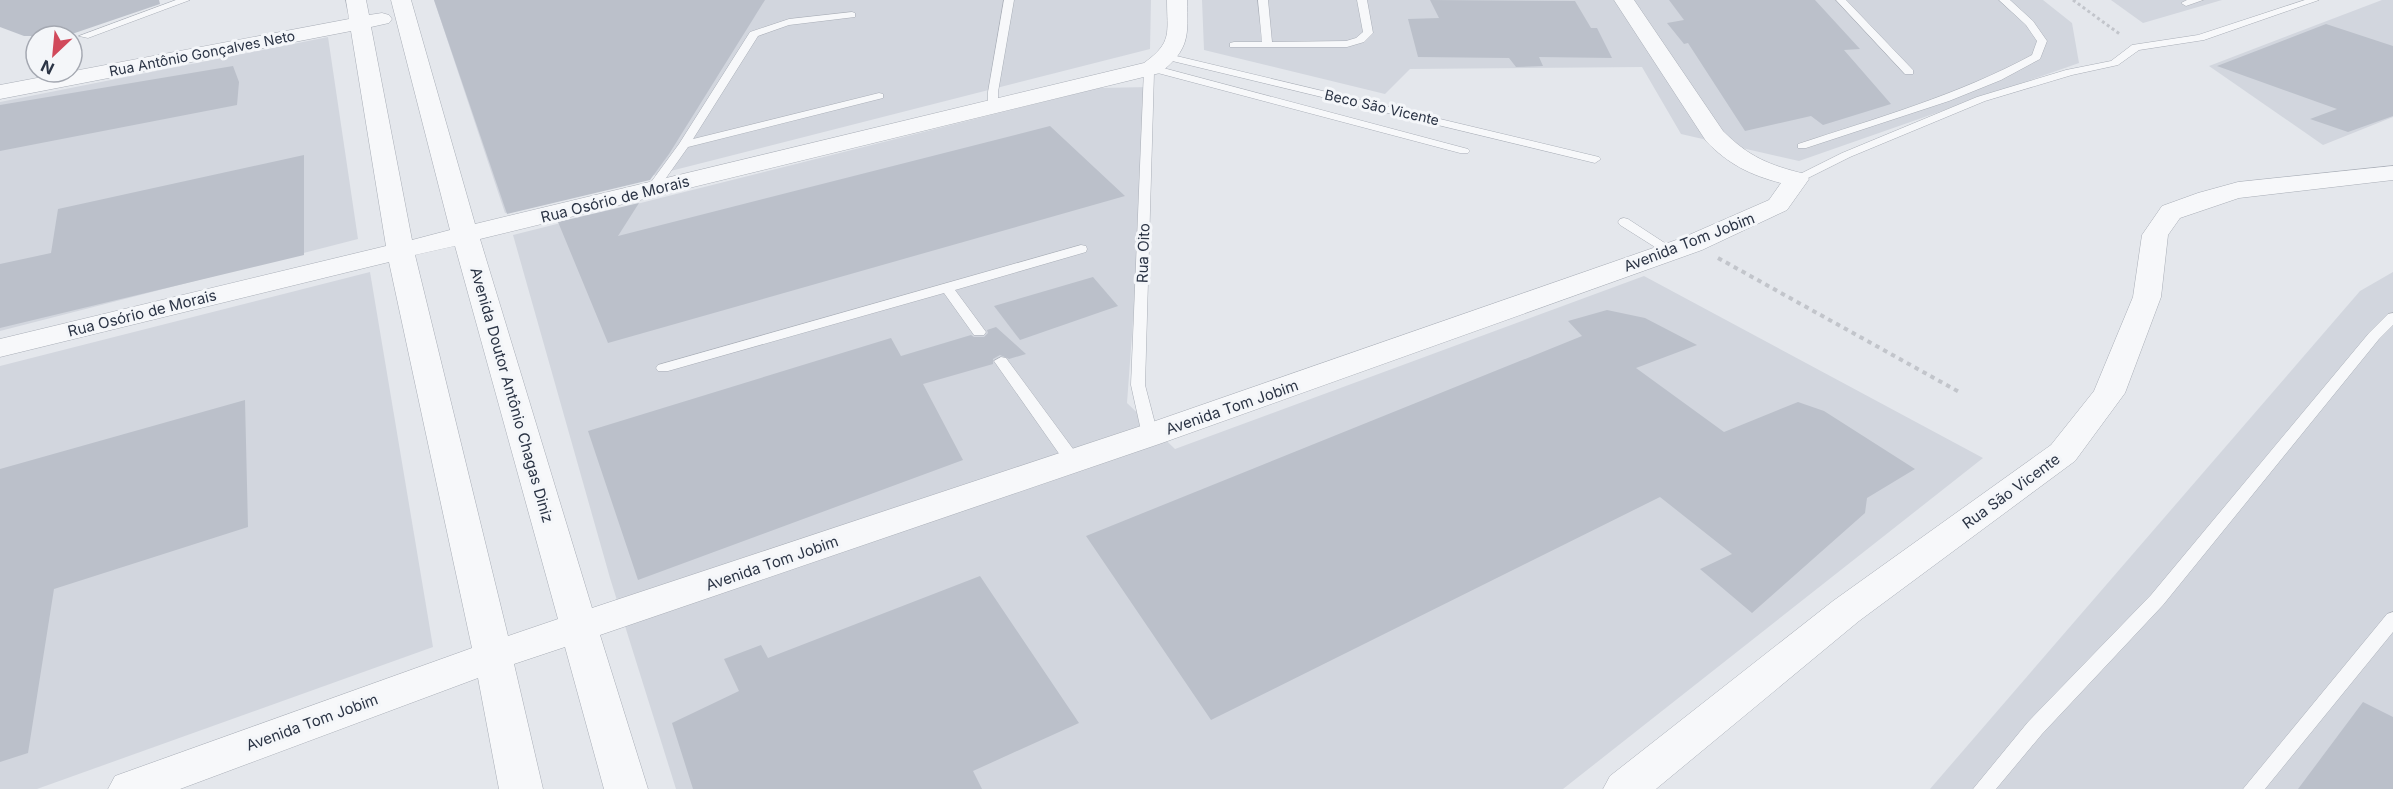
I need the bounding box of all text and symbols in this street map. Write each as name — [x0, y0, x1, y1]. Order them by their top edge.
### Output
north arrow — [24, 24, 84, 84]
street label: Rua Antônio Gonçalves Neto — [108, 27, 296, 79]
text: N — [38, 56, 57, 79]
street label: Beco São Vicente — [1323, 86, 1441, 128]
street label: Rua Osório de Morais — [539, 171, 691, 227]
street label: Avenida Tom Jobim — [1621, 208, 1757, 276]
street label: Rua Oito — [1132, 223, 1154, 283]
street label: Avenida Doutor Antônio Chagas Diniz — [466, 265, 558, 525]
street label: Rua Osório de Morais — [66, 285, 218, 341]
street label: Avenida Tom Jobim — [1163, 375, 1301, 439]
street label: Rua São Vicente — [1958, 449, 2064, 533]
street label: Avenida Tom Jobim — [703, 531, 841, 595]
street label: Avenida Tom Jobim — [243, 689, 381, 755]

